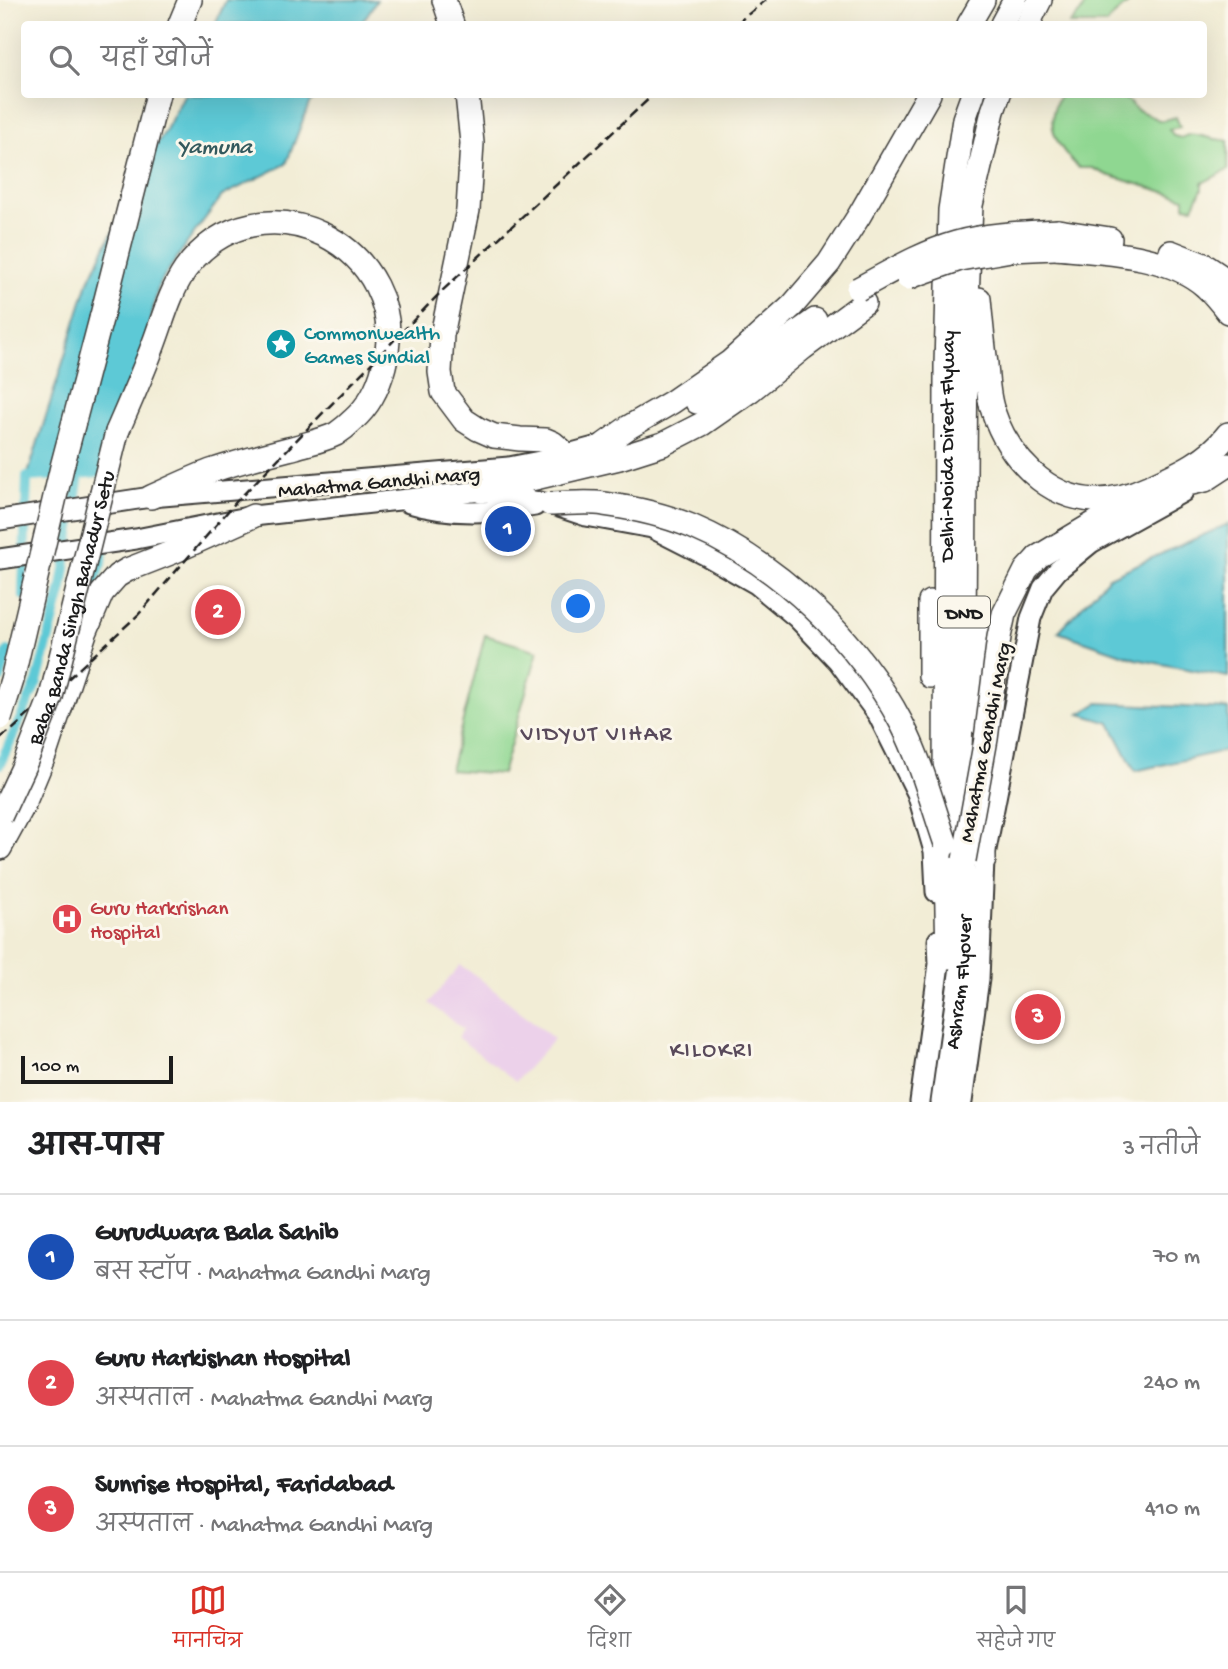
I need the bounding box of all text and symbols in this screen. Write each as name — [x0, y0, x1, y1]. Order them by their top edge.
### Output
search box — [21, 21, 1207, 98]
icon: search — [45, 41, 83, 79]
text: यहाँ खोजें — [101, 46, 212, 77]
water label: Yamuna — [178, 135, 253, 162]
place label: Commonwealth Games Sundial — [304, 323, 440, 372]
place icon: Commonwealth Games Sundial — [264, 327, 298, 361]
street label: Delhi-Noida Direct Flyway — [937, 330, 963, 564]
street label: Mahatma Gandhi Marg — [277, 463, 482, 506]
street label: Baba Banda Singh Bahadur Setu — [24, 469, 123, 750]
pin: 1 — [485, 503, 531, 555]
pin: 2 — [195, 586, 241, 638]
your location — [561, 589, 595, 623]
road number: DND — [938, 596, 990, 628]
street label: Mahatma Gandhi Marg — [956, 641, 1019, 845]
district label: VIDYUT VIHAR — [520, 722, 673, 749]
place label: Guru Harkrishan Hospital — [90, 898, 228, 947]
hospital icon: Guru Harkrishan Hospital — [50, 902, 84, 936]
street label: Ashram Flyover — [942, 913, 980, 1051]
pin: 3 — [1015, 991, 1061, 1043]
district label: KILOKRI — [670, 1038, 754, 1065]
scale bar — [21, 1053, 173, 1085]
text: 100 m — [32, 1056, 79, 1079]
text: आस-पास — [28, 1132, 162, 1167]
text: 3 नतीजे — [1123, 1136, 1200, 1163]
text: Gurudwara Bala Sahib — [95, 1219, 338, 1250]
text: 1 — [46, 1244, 56, 1271]
text: 70 m — [1153, 1244, 1200, 1271]
text: बस स्टॉप · Mahatma Gandhi Marg — [95, 1261, 431, 1288]
text: Guru Harkishan Hospital — [95, 1345, 350, 1376]
text: 2 — [45, 1370, 57, 1397]
text: 240 m — [1143, 1370, 1200, 1397]
text: अस्पताल · Mahatma Gandhi Marg — [95, 1387, 433, 1414]
text: Sunrise Hospital, Faridabad — [95, 1471, 393, 1502]
text: 3 — [45, 1496, 57, 1523]
text: 410 m — [1145, 1496, 1200, 1523]
text: अस्पताल · Mahatma Gandhi Marg — [95, 1513, 433, 1540]
tab: मानचित्र — [173, 1581, 242, 1661]
tab: दिशा — [588, 1581, 631, 1661]
tab: सहेजे गए — [977, 1581, 1055, 1661]

